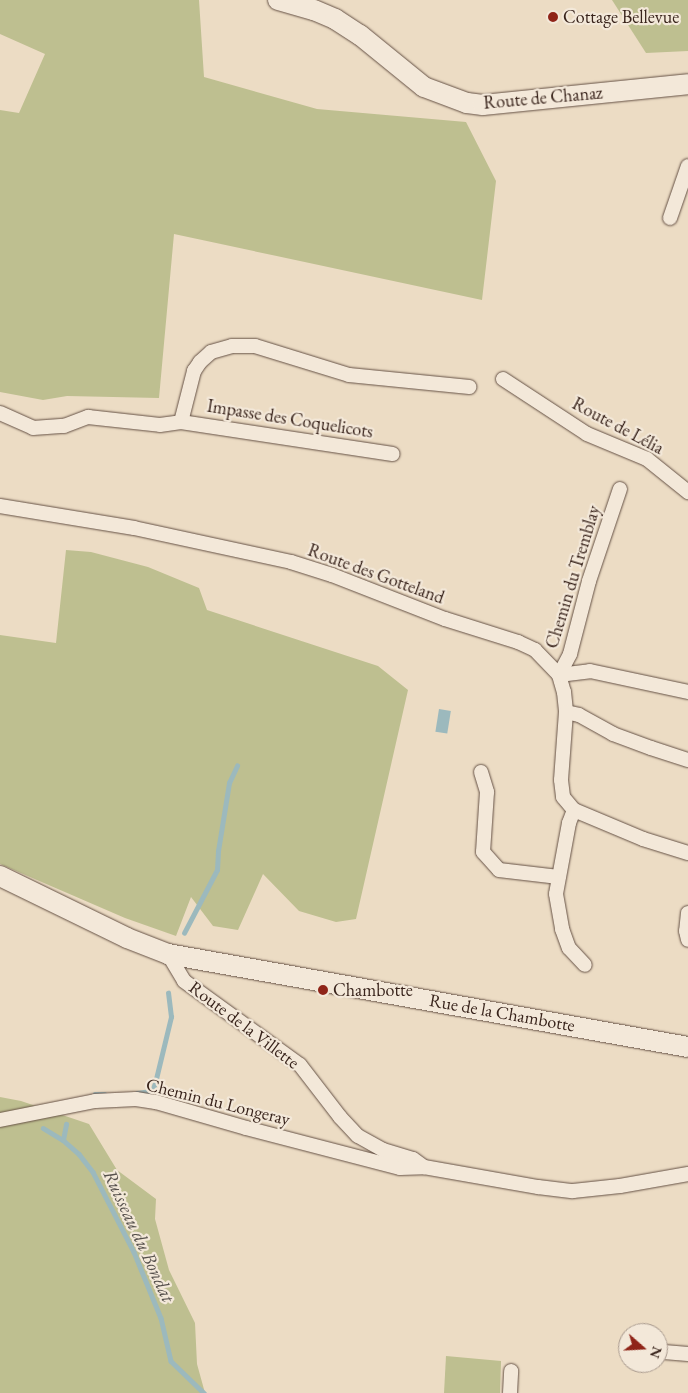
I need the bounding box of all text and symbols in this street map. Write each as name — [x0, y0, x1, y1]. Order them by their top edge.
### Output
place label: Cottage Bellevue — [563, 6, 679, 28]
marker: Cottage Bellevue — [547, 11, 559, 23]
street label: Route de Chanaz — [482, 82, 604, 114]
street label: Route de Lélia — [568, 393, 668, 459]
street label: Impasse des Coquelicots — [205, 395, 375, 443]
street label: Chemin du Tremblay — [541, 503, 605, 651]
street label: Route des Gotteland — [305, 539, 447, 609]
street label: Route de la Villette — [185, 977, 303, 1073]
place label: Chambotte — [333, 979, 413, 1001]
marker: Chambotte — [317, 984, 329, 996]
street label: Rue de la Chambotte — [427, 990, 577, 1036]
street label: Chemin du Longeray — [144, 1074, 292, 1130]
water label: Ruisseau du Bondat — [98, 1166, 180, 1306]
north arrow — [618, 1323, 668, 1373]
text: N — [646, 1344, 667, 1361]

